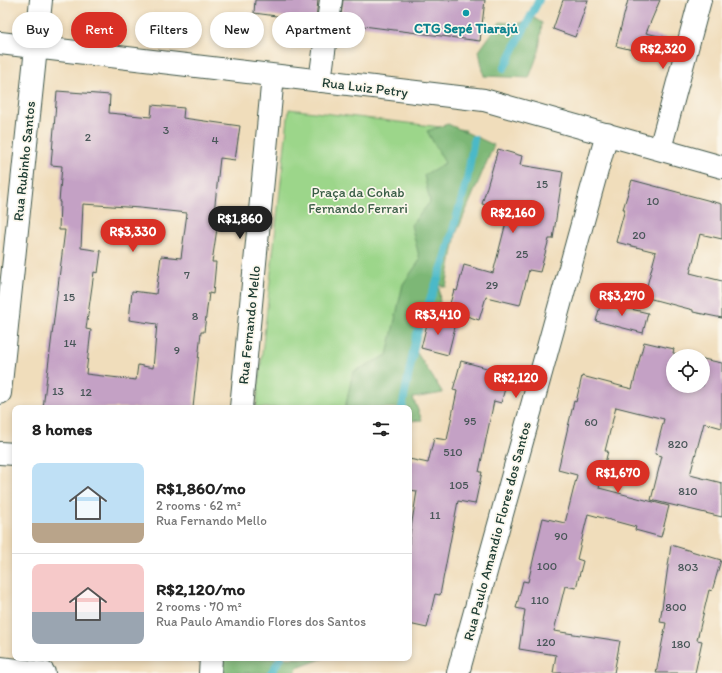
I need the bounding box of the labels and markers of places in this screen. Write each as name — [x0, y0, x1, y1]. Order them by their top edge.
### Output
marker: CTG Sepé Tiarajú — [461, 8, 471, 18]
place label: CTG Sepé Tiarajú — [414, 20, 518, 37]
pin: R$2,320 — [626, 36, 700, 70]
pin: R$2,160 — [476, 200, 550, 234]
pin: R$1,860 — [203, 206, 277, 240]
pin: R$3,330 — [96, 219, 170, 253]
pin: R$3,270 — [585, 283, 659, 317]
pin: R$3,410 — [401, 302, 475, 336]
pin: R$2,120 — [479, 365, 553, 399]
pin: R$1,670 — [581, 460, 655, 494]

